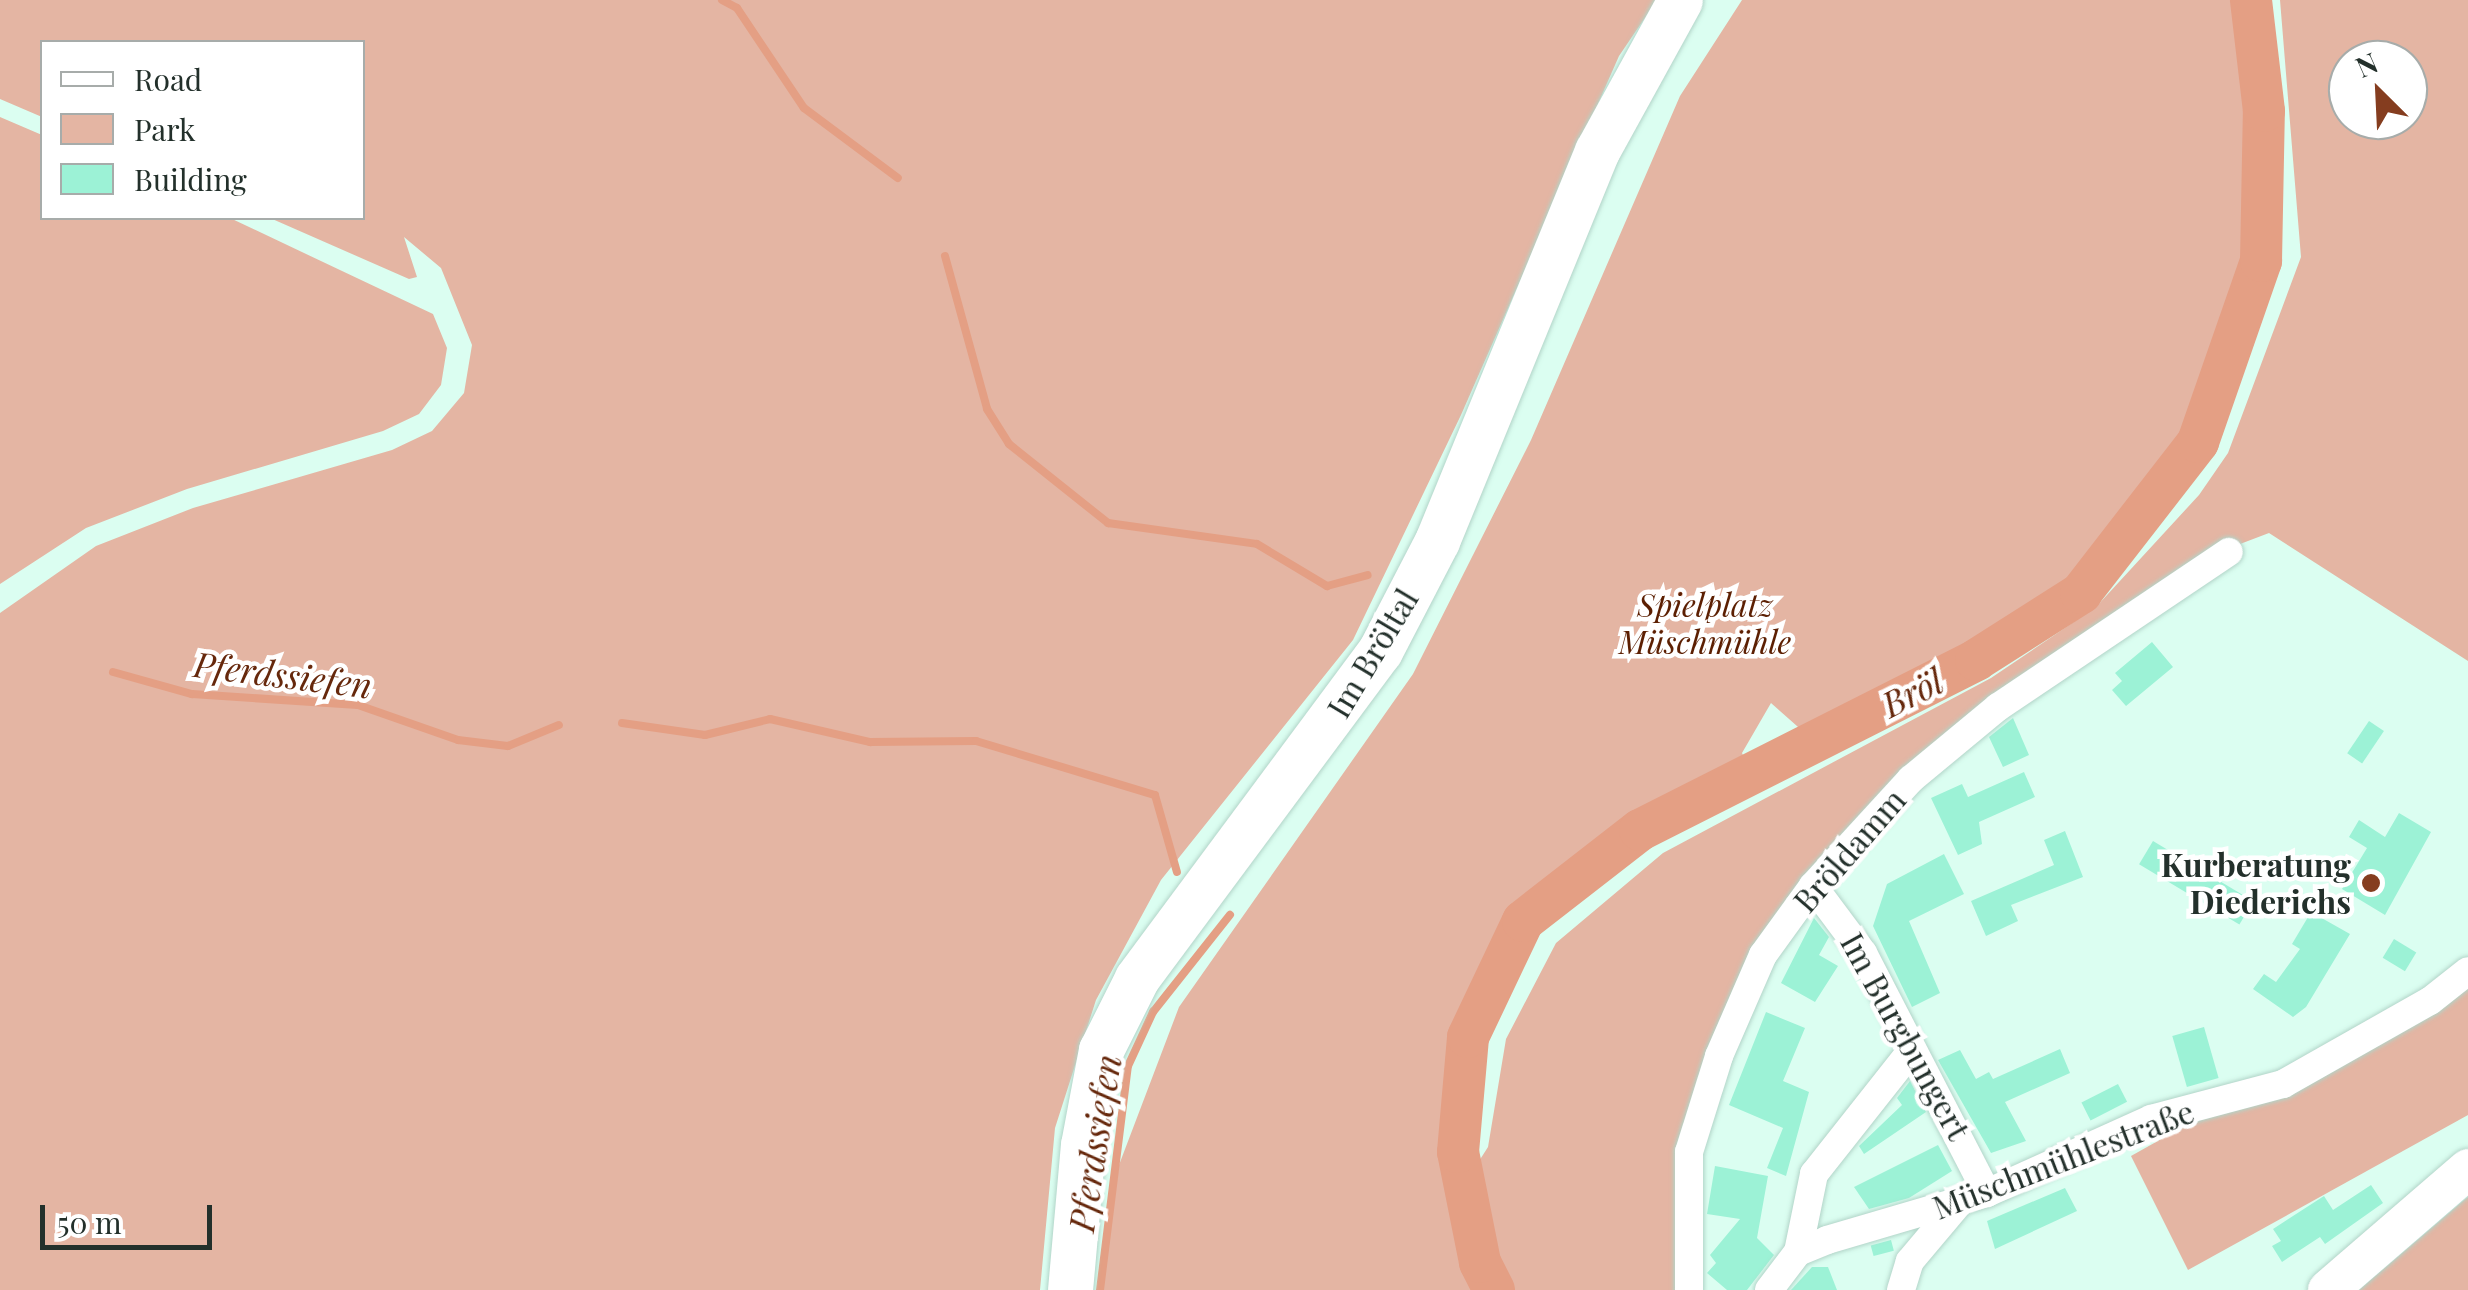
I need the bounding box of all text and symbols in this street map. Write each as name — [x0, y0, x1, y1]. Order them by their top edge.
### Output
legend — [40, 40, 365, 220]
north arrow — [2328, 40, 2428, 140]
text: N — [2350, 43, 2383, 85]
text: Road — [134, 59, 202, 99]
text: Park — [134, 109, 196, 149]
text: Building — [134, 159, 247, 199]
street label: Im Bröltal — [1319, 582, 1425, 724]
park label: Spielplatz Müschmühle — [1619, 586, 1791, 661]
water label: Pferdssiefen — [192, 642, 374, 706]
water label: Bröl — [1874, 659, 1950, 725]
street label: Bröldamm — [1785, 781, 1913, 919]
place label: Kurberatung Diederichs — [2161, 846, 2351, 921]
marker: Kurberatung Diederichs — [2360, 872, 2382, 894]
street label: Im Burgbungert — [1833, 926, 1979, 1146]
water label: Pferdssiefen — [1059, 1051, 1129, 1235]
street label: Müschmühlestraße — [1927, 1092, 2199, 1226]
scale bar — [45, 1185, 218, 1247]
text: 50 m — [57, 1202, 122, 1242]

